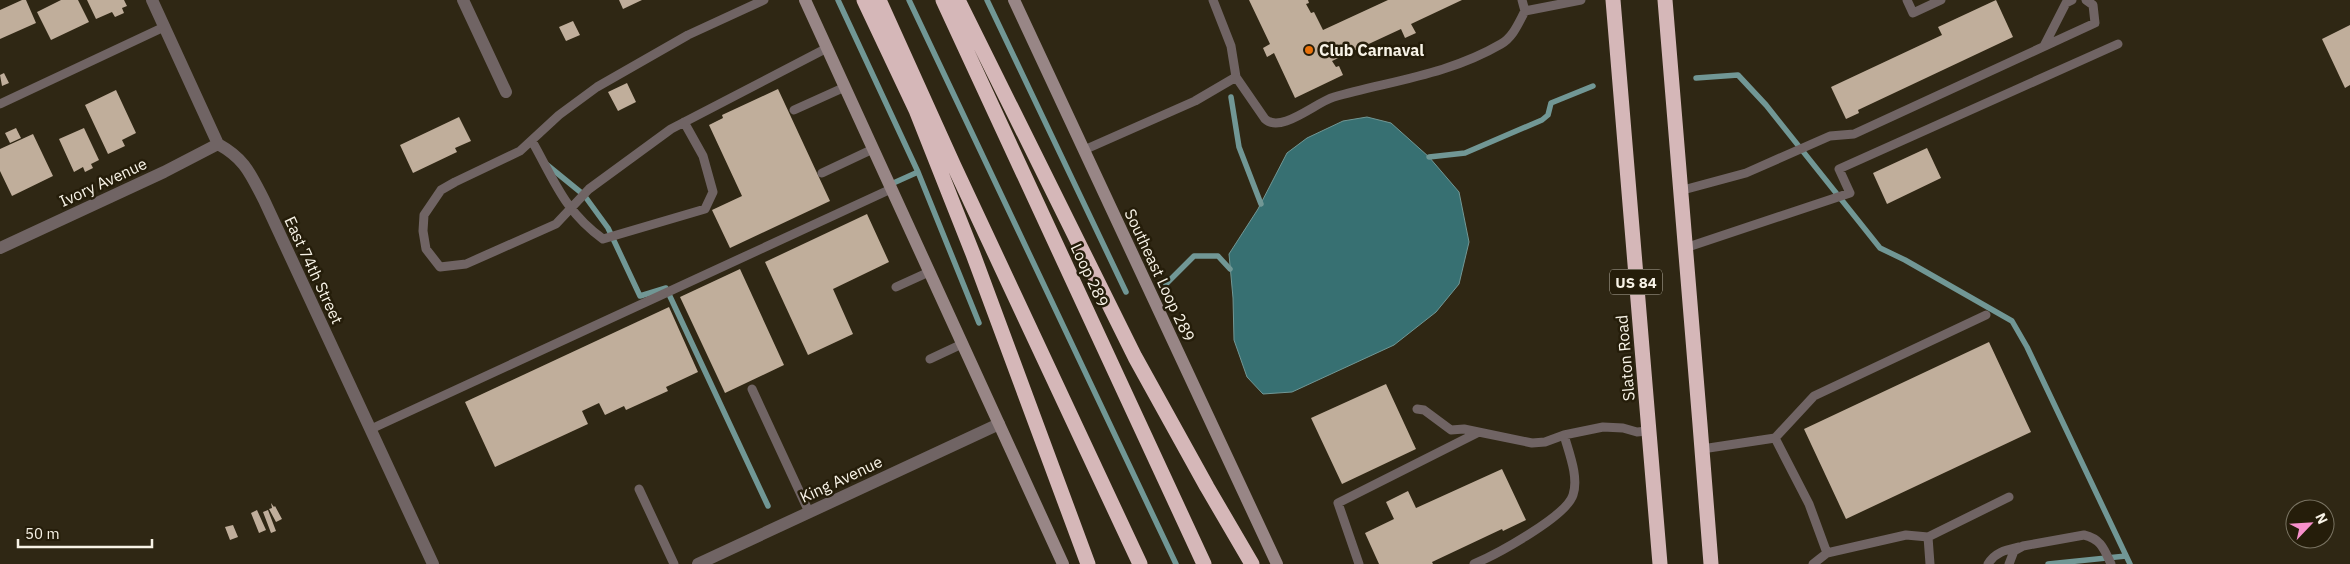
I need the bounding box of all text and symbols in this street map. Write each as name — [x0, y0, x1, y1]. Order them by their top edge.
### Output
place label: Club Carnaval — [1319, 40, 1424, 60]
marker: Club Carnaval — [1303, 44, 1315, 56]
street label: Ivory Avenue — [56, 153, 150, 211]
street label: Southeast Loop 289 — [1120, 205, 1200, 345]
street label: East 74th Street — [280, 213, 348, 327]
street label: Loop 289 — [1067, 240, 1113, 310]
road number: US 84 — [1610, 270, 1662, 294]
street label: Slaton Road — [1611, 314, 1639, 402]
street label: King Avenue — [796, 451, 886, 507]
north arrow — [2285, 499, 2335, 549]
text: N — [2311, 510, 2332, 527]
scale bar — [18, 516, 151, 548]
text: 50 m — [25, 524, 60, 543]

